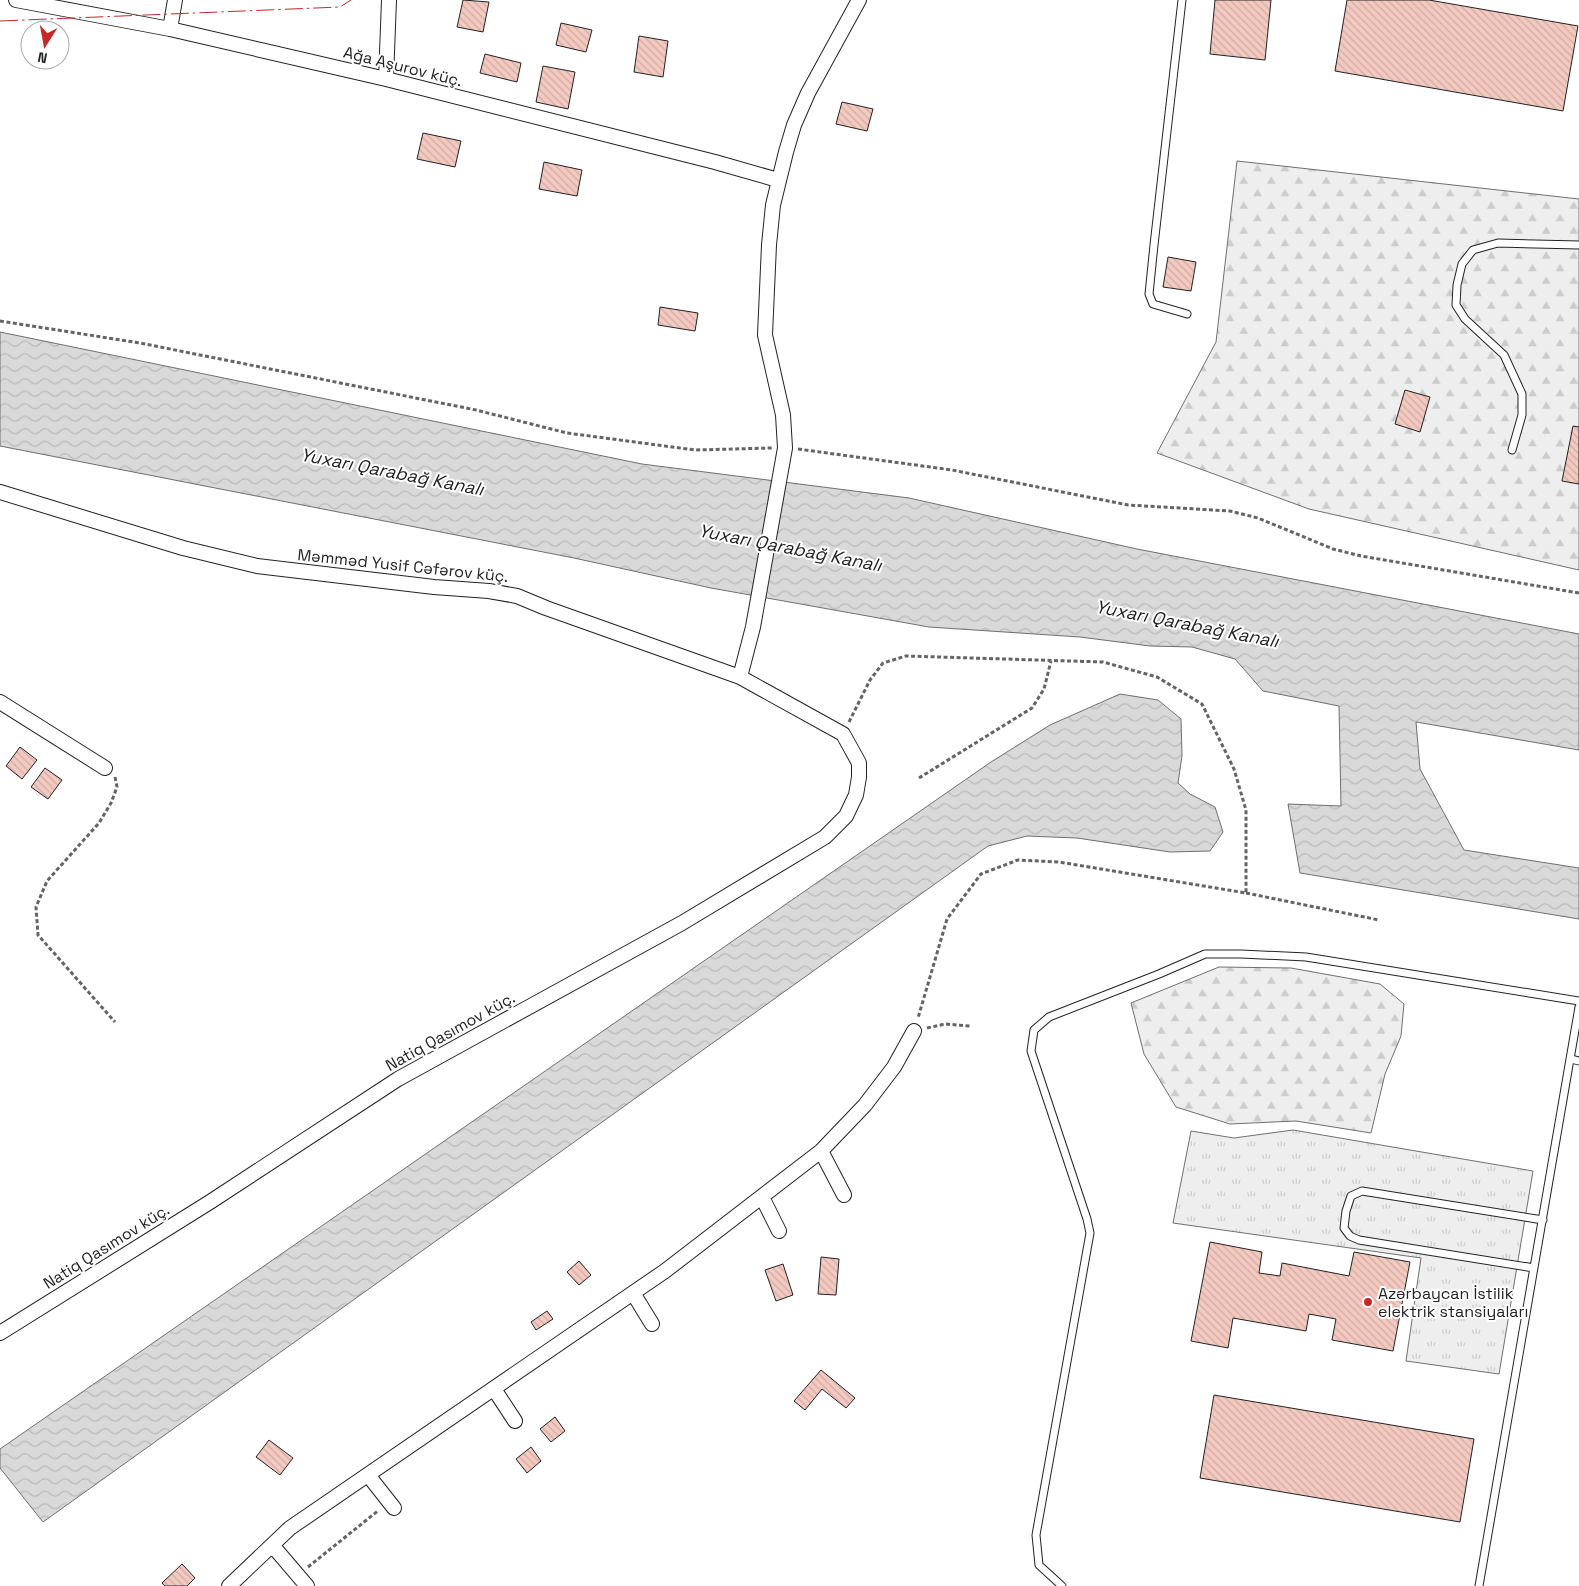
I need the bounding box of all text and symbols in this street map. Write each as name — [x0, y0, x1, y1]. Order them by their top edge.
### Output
north arrow — [20, 20, 70, 70]
street label: Ağa Aşurov küç. — [341, 42, 464, 91]
text: N — [36, 48, 49, 67]
water label: Yuxarı Qarabağ Kanalı — [299, 442, 487, 501]
water label: Yuxarı Qarabağ Kanalı — [697, 518, 885, 577]
street label: Məmməd Yusif Cəfərov küç. — [296, 544, 509, 587]
water label: Yuxarı Qarabağ Kanalı — [1094, 594, 1282, 653]
street label: Natiq Qasımov küç. — [382, 987, 519, 1076]
street label: Natiq Qasımov küç. — [39, 1199, 173, 1294]
place label: Azərbaycan İstilik elektrik stansiyaları — [1378, 1283, 1529, 1322]
marker: Azərbaycan İstilik elektrik stansiyaları — [1362, 1296, 1374, 1308]

